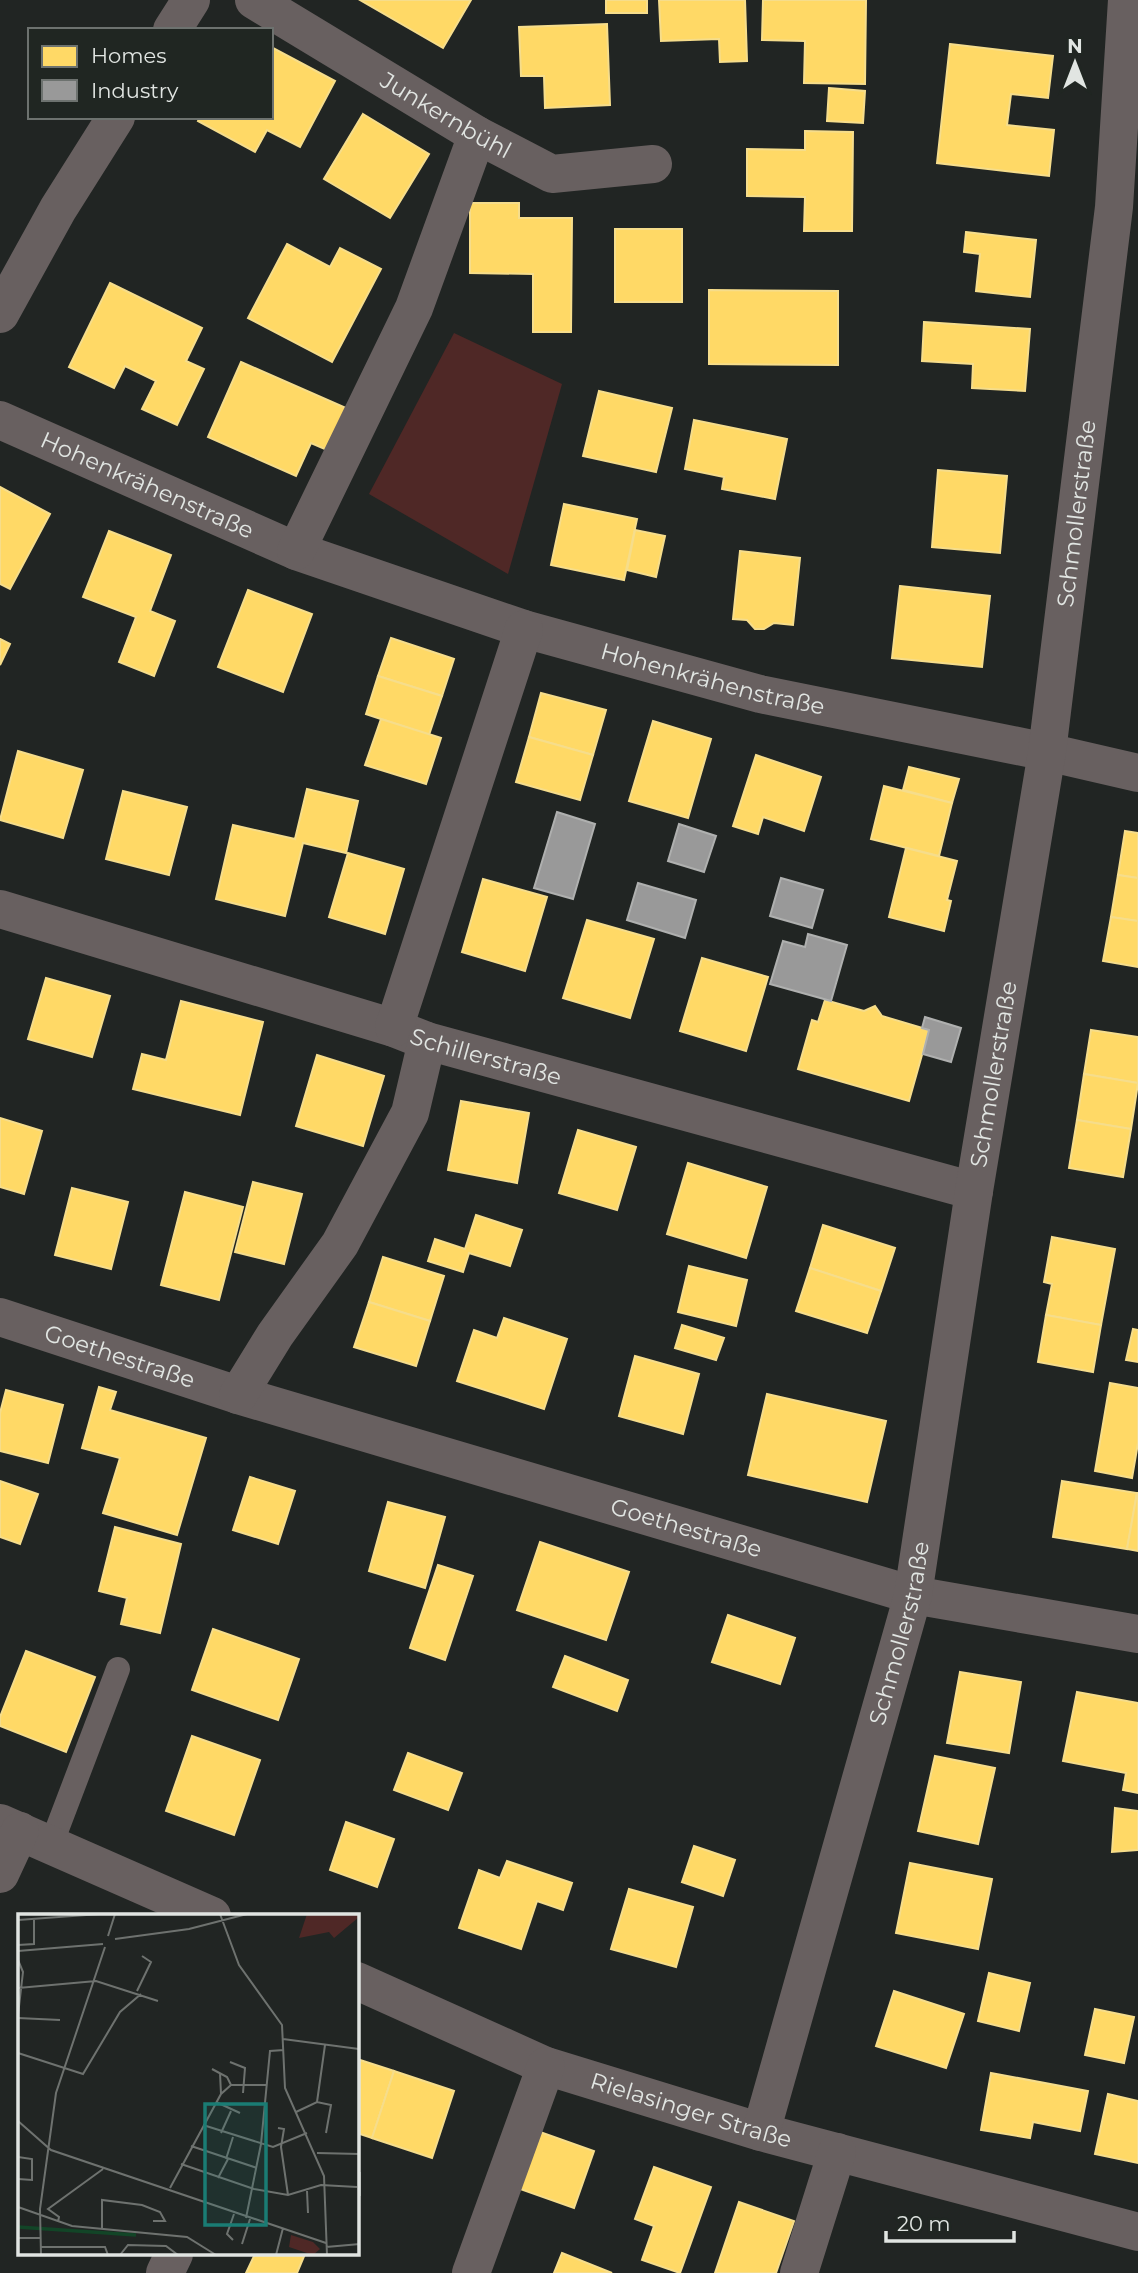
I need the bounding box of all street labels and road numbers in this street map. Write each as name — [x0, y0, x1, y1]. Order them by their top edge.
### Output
street label: Junkernbühl — [375, 65, 516, 164]
street label: Schmollerstraße — [1051, 418, 1102, 609]
street label: Hohenkrähenstraße — [36, 426, 258, 545]
street label: Hohenkrähenstraße — [598, 637, 827, 721]
street label: Schmollerstraße — [964, 979, 1023, 1170]
street label: Schillerstraße — [406, 1022, 565, 1091]
street label: Goethestraße — [41, 1319, 199, 1394]
street label: Goethestraße — [607, 1492, 765, 1563]
street label: Schmollerstraße — [863, 1539, 935, 1728]
street label: Rielasinger Straße — [587, 2066, 795, 2154]

